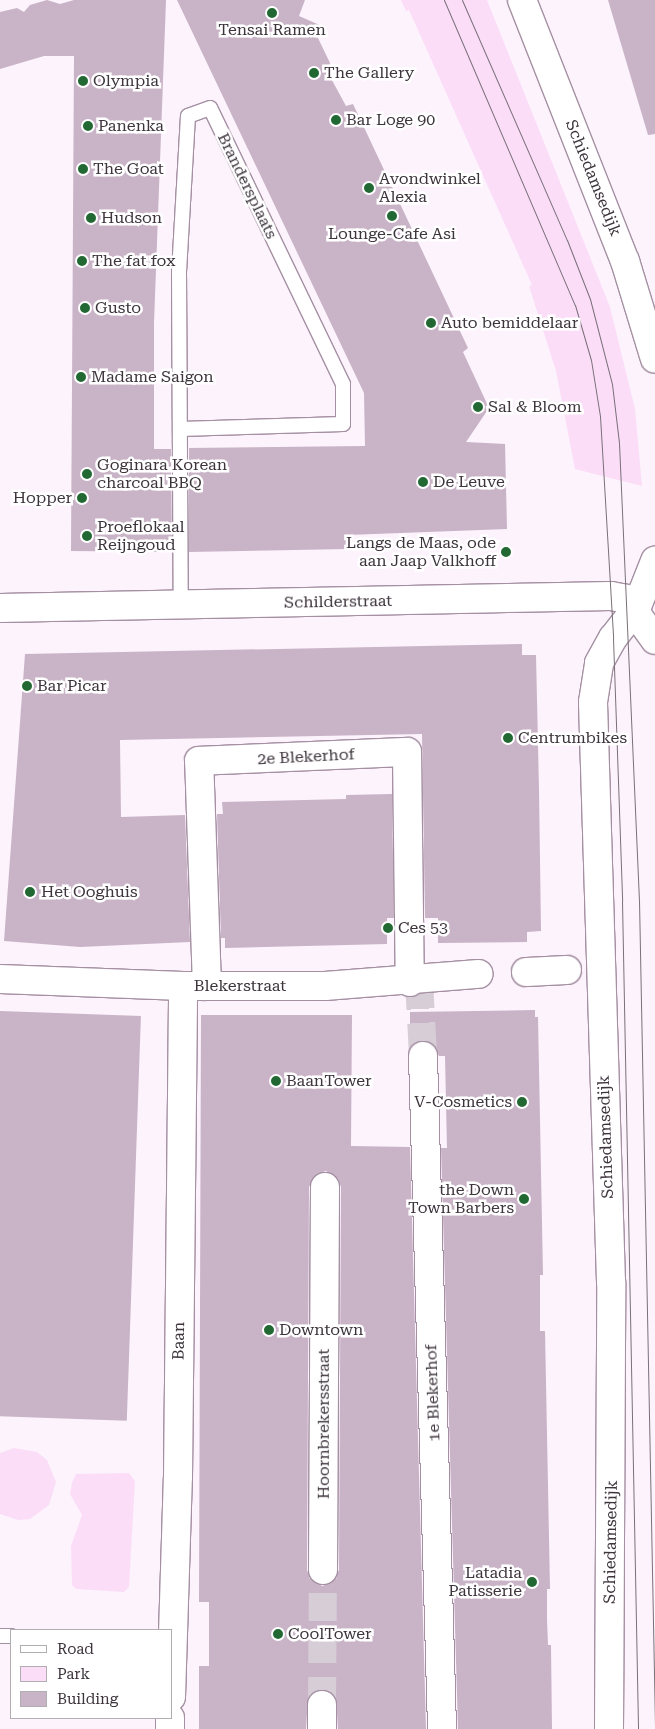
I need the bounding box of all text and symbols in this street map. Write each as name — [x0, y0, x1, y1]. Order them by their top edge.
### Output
marker: Tensai Ramen — [266, 7, 278, 19]
place label: Tensai Ramen — [218, 20, 326, 40]
place label: The Gallery — [324, 63, 414, 83]
marker: The Gallery — [308, 67, 320, 79]
place label: Olympia — [93, 71, 159, 91]
marker: Olympia — [77, 75, 89, 87]
place label: Bar Loge 90 — [346, 110, 435, 130]
marker: Bar Loge 90 — [330, 114, 342, 126]
place label: Panenka — [98, 116, 164, 136]
street label: Schiedamsedijk — [561, 117, 625, 239]
marker: Panenka — [82, 120, 94, 132]
street label: Brandersplaats — [213, 130, 281, 242]
place label: The Goat — [93, 159, 164, 179]
marker: The Goat — [77, 163, 89, 175]
place label: Avondwinkel Alexia — [379, 169, 481, 207]
marker: Avondwinkel Alexia — [363, 182, 375, 194]
place label: Hudson — [101, 208, 162, 228]
marker: Lounge-Cafe Asi — [386, 210, 398, 222]
marker: Hudson — [85, 212, 97, 224]
place label: Lounge-Cafe Asi — [328, 224, 456, 244]
place label: The fat fox — [92, 251, 175, 271]
marker: The fat fox — [76, 255, 88, 267]
place label: Gusto — [95, 298, 141, 318]
marker: Gusto — [79, 302, 91, 314]
place label: Auto bemiddelaar — [441, 313, 578, 333]
marker: Auto bemiddelaar — [425, 317, 437, 329]
place label: Madame Saigon — [91, 367, 214, 387]
marker: Madame Saigon — [75, 371, 87, 383]
place label: Sal & Bloom — [488, 397, 582, 417]
marker: Sal & Bloom — [472, 401, 484, 413]
place label: Goginara Korean charcoal BBQ — [97, 455, 227, 493]
marker: Goginara Korean charcoal BBQ — [81, 468, 93, 480]
place label: De Leuve — [433, 472, 505, 492]
marker: De Leuve — [417, 476, 429, 488]
place label: Hopper — [13, 488, 72, 508]
marker: Hopper — [76, 492, 88, 504]
place label: Proeflokaal Reijngoud — [97, 517, 185, 555]
marker: Proeflokaal Reijngoud — [81, 530, 93, 542]
place label: Langs de Maas, ode aan Jaap Valkhoff — [346, 533, 496, 571]
marker: Langs de Maas, ode aan Jaap Valkhoff — [500, 546, 512, 558]
street label: Schilderstraat — [284, 591, 392, 613]
place label: Bar Picar — [37, 676, 107, 696]
marker: Bar Picar — [21, 680, 33, 692]
place label: Centrumbikes — [518, 728, 627, 748]
marker: Centrumbikes — [502, 732, 514, 744]
street label: 2e Blekerhof — [257, 745, 355, 769]
place label: Het Ooghuis — [41, 882, 138, 902]
marker: Het Ooghuis — [23, 885, 37, 899]
place label: Ces 53 — [398, 918, 448, 938]
marker: Ces 53 — [382, 922, 394, 934]
street label: Blekerstraat — [194, 976, 286, 996]
place label: BaanTower — [286, 1071, 372, 1091]
marker: BaanTower — [270, 1075, 282, 1087]
street label: Schiedamsedijk — [594, 1075, 618, 1199]
place label: V-Cosmetics — [414, 1092, 512, 1112]
marker: V-Cosmetics — [516, 1096, 528, 1108]
place label: the Down Town Barbers — [408, 1180, 514, 1218]
marker: the Down Town Barbers — [518, 1193, 530, 1205]
place label: Downtown — [279, 1320, 363, 1340]
street label: Baan — [169, 1322, 189, 1360]
marker: Downtown — [263, 1324, 275, 1336]
street label: 1e Blekerhof — [422, 1344, 444, 1442]
street label: Hoornbrekersstraat — [314, 1349, 334, 1499]
street label: Schiedamsedijk — [600, 1480, 622, 1604]
place label: Latadia Patisserie — [448, 1563, 522, 1601]
marker: Latadia Patisserie — [526, 1576, 538, 1588]
place label: CoolTower — [288, 1624, 372, 1644]
marker: CoolTower — [272, 1628, 284, 1640]
legend — [10, 1629, 172, 1719]
text: Road — [57, 1640, 94, 1658]
text: Park — [57, 1665, 90, 1683]
text: Building — [57, 1690, 118, 1708]

